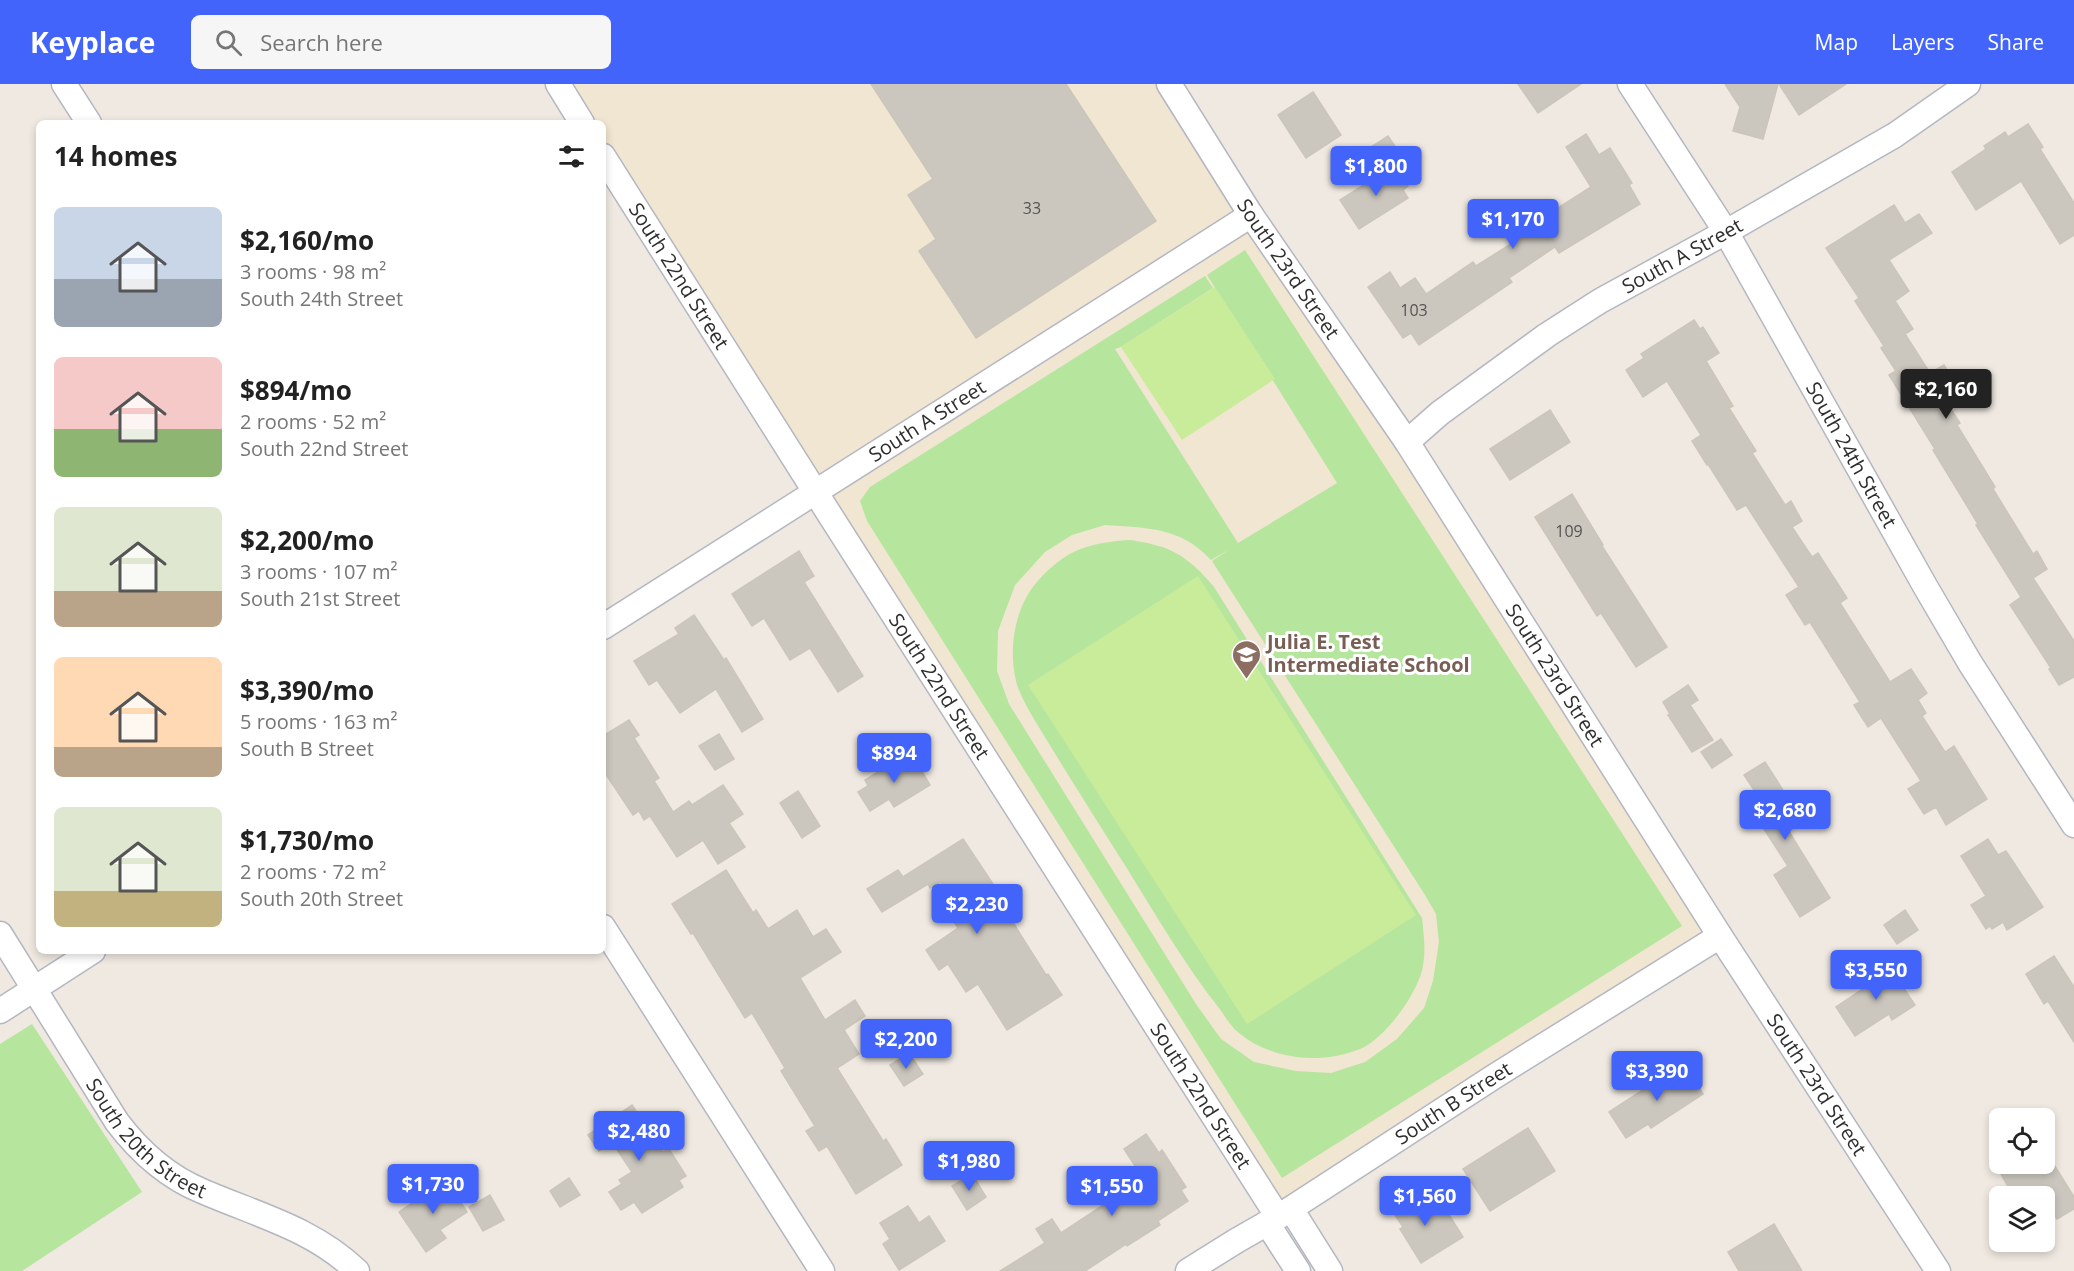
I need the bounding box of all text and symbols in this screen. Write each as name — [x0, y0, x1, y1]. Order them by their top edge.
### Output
search box — [191, 15, 611, 69]
text: Keyplace — [30, 23, 155, 61]
icon: search — [212, 26, 245, 59]
text: Search here — [260, 27, 383, 57]
text: Map — [1815, 28, 1858, 56]
text: Layers — [1891, 28, 1955, 56]
text: Share — [1988, 28, 2044, 56]
text: 14 homes — [54, 138, 178, 174]
icon: filters — [555, 140, 588, 173]
pin: $1,800 — [1327, 146, 1425, 197]
text: $1,800 — [1345, 152, 1407, 179]
street label: South 23rd Street — [1231, 193, 1346, 344]
street label: South 22nd Street — [623, 197, 736, 354]
house number: 33 — [1023, 197, 1041, 219]
pin: $1,170 — [1464, 199, 1562, 250]
text: $1,170 — [1482, 205, 1544, 232]
street label: South A Street — [1617, 211, 1747, 299]
text: $2,160/mo — [240, 222, 374, 258]
icon: home — [102, 231, 174, 303]
text: 3 rooms · 98 m² — [240, 258, 386, 285]
text: South 24th Street — [240, 285, 403, 312]
house number: 103 — [1400, 299, 1428, 321]
pin: $2,160 — [1897, 369, 1995, 420]
text: $894/mo — [240, 372, 352, 408]
street label: South A Street — [863, 373, 990, 468]
text: $2,160 — [1915, 375, 1977, 402]
street label: South 24th Street — [1800, 377, 1903, 532]
icon: home — [102, 381, 174, 453]
text: 2 rooms · 52 m² — [240, 408, 386, 435]
text: South 22nd Street — [240, 435, 408, 462]
house number: 109 — [1555, 520, 1583, 542]
text: $2,200/mo — [240, 522, 374, 558]
icon: home — [102, 531, 174, 603]
text: 3 rooms · 107 m² — [240, 558, 398, 585]
text: South 21st Street — [240, 585, 400, 612]
street label: South 23rd Street — [1500, 598, 1611, 752]
street label: South 22nd Street — [883, 608, 996, 764]
place label: Julia E. Test Intermediate School — [1265, 628, 1470, 678]
school or university icon: Julia E. Test Intermediate School — [1230, 638, 1262, 680]
text: $3,390/mo — [240, 672, 374, 708]
icon: home — [102, 681, 174, 753]
text: 5 rooms · 163 m² — [240, 708, 398, 735]
pin: $894 — [858, 733, 930, 784]
text: South B Street — [240, 735, 374, 762]
text: $894 — [871, 739, 917, 766]
pin: $2,680 — [1736, 790, 1834, 841]
text: $2,680 — [1754, 796, 1816, 823]
text: $1,730/mo — [240, 822, 374, 858]
icon: home — [102, 831, 174, 903]
text: 2 rooms · 72 m² — [240, 858, 386, 885]
pin: $2,230 — [928, 884, 1026, 935]
text: South 20th Street — [240, 885, 403, 912]
text: $2,230 — [946, 890, 1008, 917]
pin: $3,550 — [1827, 950, 1925, 1001]
text: $3,550 — [1845, 956, 1907, 983]
street label: South 23rd Street — [1761, 1008, 1873, 1160]
street label: South 22nd Street — [1145, 1018, 1258, 1174]
pin: $2,200 — [857, 1019, 955, 1070]
text: $2,200 — [875, 1025, 937, 1052]
pin: $3,390 — [1608, 1051, 1706, 1102]
street label: South B Street — [1390, 1055, 1516, 1150]
text: $3,390 — [1626, 1057, 1688, 1084]
street label: South 20th Street — [80, 1073, 211, 1204]
map controls — [1989, 1108, 2055, 1252]
button: locate — [1989, 1108, 2055, 1174]
pin: $2,480 — [590, 1111, 688, 1162]
text: $2,480 — [608, 1117, 670, 1144]
pin: $1,980 — [920, 1141, 1018, 1192]
text: $1,980 — [938, 1147, 1000, 1174]
pin: $1,730 — [384, 1164, 482, 1215]
pin: $1,550 — [1063, 1166, 1161, 1217]
text: $1,730 — [402, 1170, 464, 1197]
text: $1,550 — [1081, 1172, 1143, 1199]
pin: $1,560 — [1376, 1176, 1474, 1227]
text: $1,560 — [1394, 1182, 1456, 1209]
button: layers — [1989, 1186, 2055, 1252]

